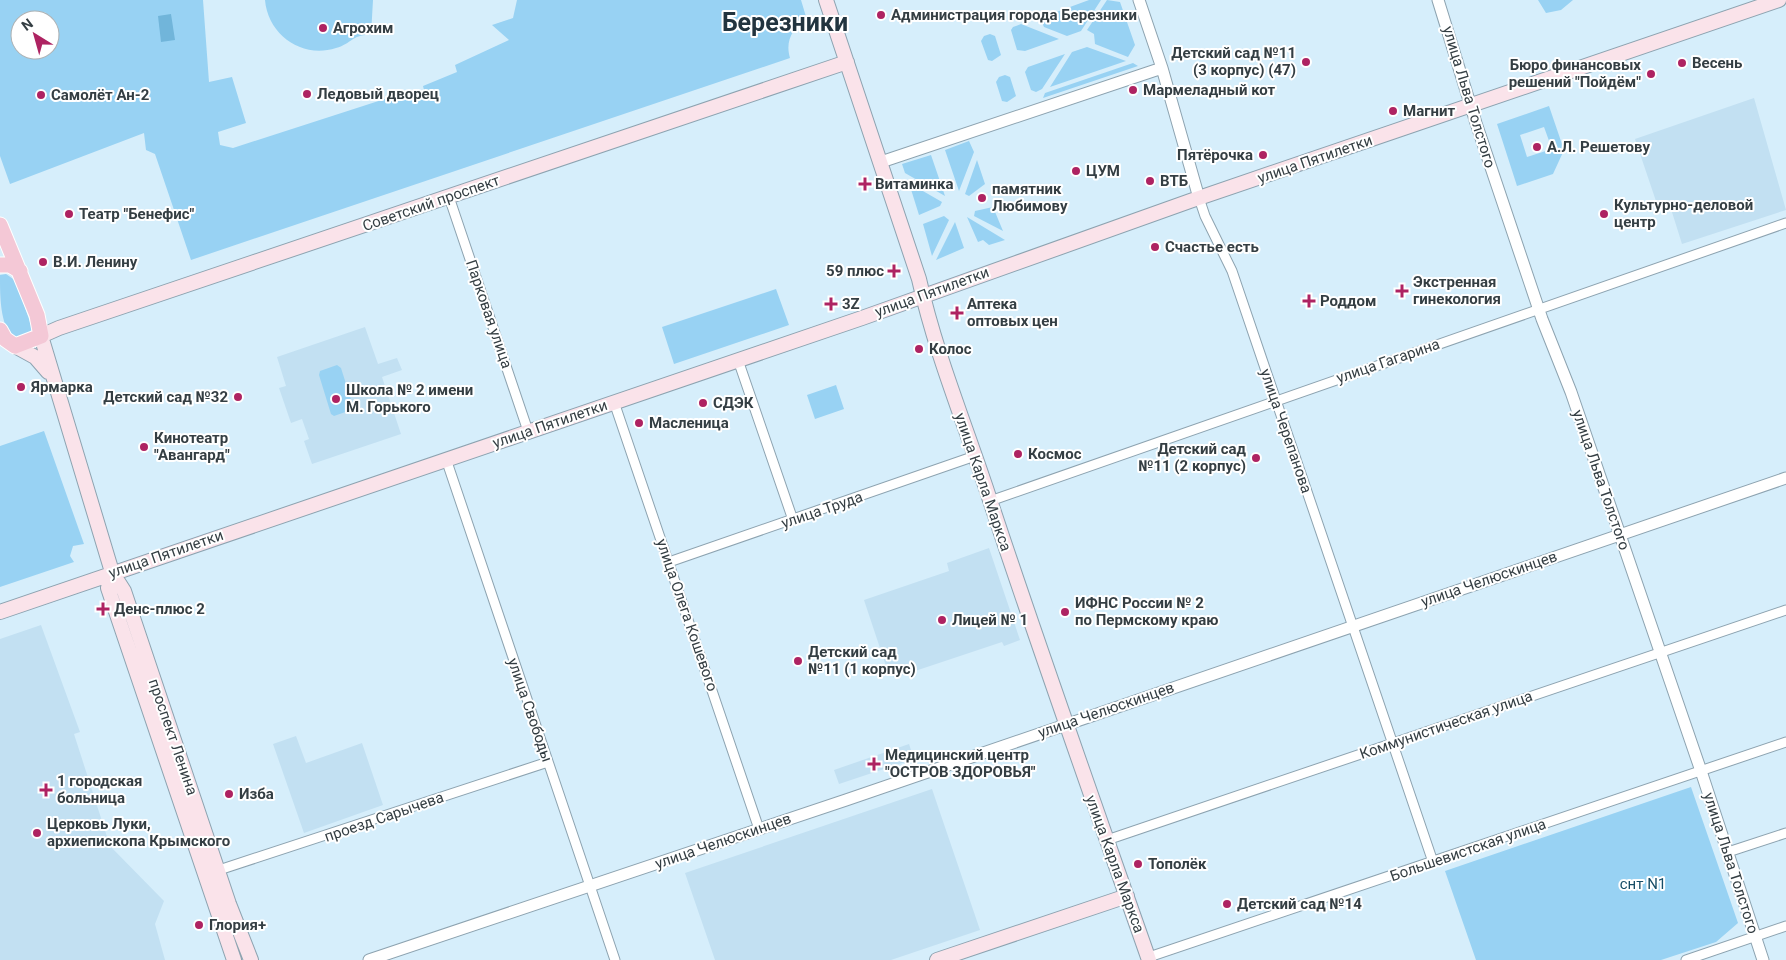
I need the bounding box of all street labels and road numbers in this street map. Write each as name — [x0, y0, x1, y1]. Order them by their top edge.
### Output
street label: улица Льва Толстого — [1439, 24, 1499, 170]
street label: улица Пятилетки — [1255, 131, 1375, 187]
street label: Советский проспект — [360, 171, 502, 235]
street label: Парковая улица — [462, 257, 516, 371]
street label: улица Пятилетки — [872, 263, 992, 321]
street label: улица Гагарина — [1334, 335, 1442, 387]
street label: улица Черепанова — [1256, 366, 1316, 496]
street label: улица Пятилетки — [490, 396, 610, 452]
street label: улица Льва Толстого — [1569, 407, 1633, 553]
street label: улица Карла Маркса — [951, 410, 1015, 554]
street label: улица Труда — [779, 488, 865, 532]
street label: улица Пятилетки — [106, 526, 226, 582]
street label: улица Олега Кошевого — [652, 536, 722, 694]
street label: улица Челюскинцев — [1419, 547, 1559, 611]
street label: улица Свободы — [504, 656, 556, 764]
street label: проспект Ленина — [145, 676, 201, 798]
street label: улица Челюскинцев — [1036, 678, 1176, 742]
street label: Коммунистическая улица — [1357, 687, 1535, 763]
street label: проезд Сарычева — [322, 788, 446, 846]
street label: улица Льва Толстого — [1700, 790, 1762, 936]
street label: улица Карла Маркса — [1082, 793, 1148, 935]
street label: улица Челюскинцев — [653, 809, 793, 873]
street label: Большевистская улица — [1388, 815, 1548, 885]

